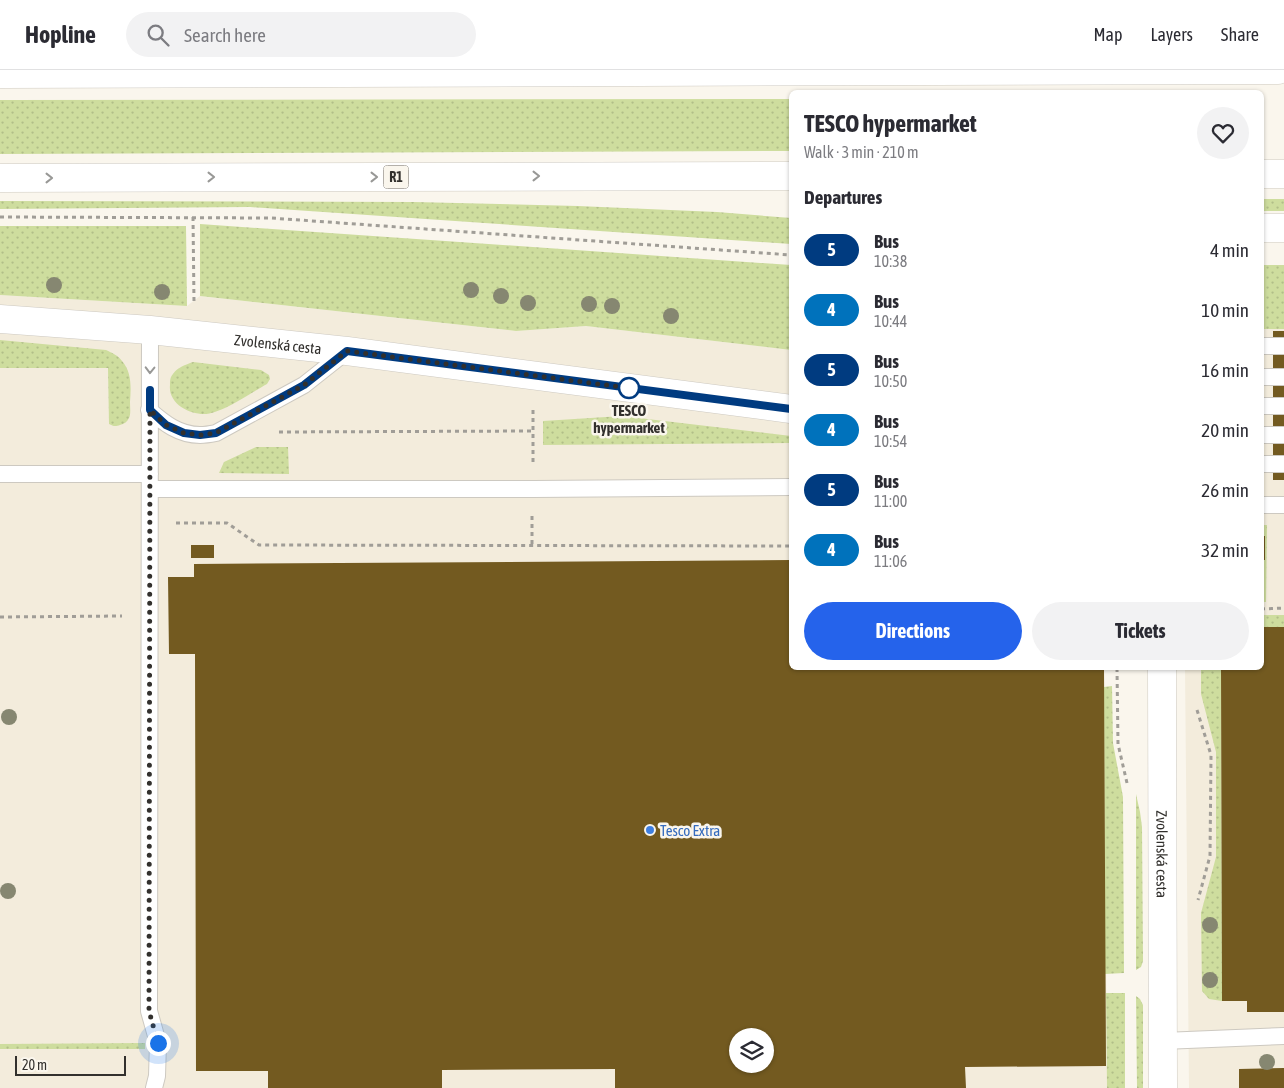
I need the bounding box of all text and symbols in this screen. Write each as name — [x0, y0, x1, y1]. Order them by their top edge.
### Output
search box — [126, 12, 476, 57]
text: Hopline — [25, 21, 96, 48]
icon: search — [144, 21, 172, 49]
text: Search here — [184, 24, 266, 46]
text: Map — [1093, 24, 1122, 45]
text: Layers — [1150, 24, 1193, 45]
text: Share — [1221, 24, 1259, 45]
button: heart — [1197, 107, 1249, 159]
text: TESCO hypermarket — [804, 110, 977, 137]
text: Walk · 3 min · 210 m — [804, 143, 918, 161]
road number: R1 — [384, 165, 408, 188]
one-way arrow — [532, 171, 540, 181]
one-way arrow — [208, 172, 215, 182]
one-way arrow — [370, 172, 378, 182]
one-way arrow — [45, 173, 53, 183]
text: Departures — [804, 186, 882, 208]
text: Bus — [874, 230, 899, 252]
text: 5 — [827, 239, 836, 260]
text: 4 min — [1210, 239, 1249, 261]
text: 10:38 — [874, 252, 907, 270]
text: Bus — [874, 290, 899, 312]
text: 4 — [827, 299, 836, 320]
text: 10 min — [1201, 299, 1249, 321]
text: 10:44 — [874, 312, 907, 330]
street label: Zvolenská cesta — [233, 331, 322, 357]
text: Bus — [874, 350, 899, 372]
text: 5 — [827, 359, 836, 380]
text: 16 min — [1201, 359, 1249, 381]
one-way arrow — [145, 366, 155, 374]
text: 10:50 — [874, 372, 907, 390]
marker: TESCO hypermarket — [618, 377, 640, 399]
place label: TESCO hypermarket — [593, 402, 665, 436]
text: Bus — [874, 410, 899, 432]
text: 4 — [827, 419, 836, 440]
text: 20 min — [1201, 419, 1249, 441]
text: 10:54 — [874, 432, 907, 450]
text: Bus — [874, 470, 899, 492]
text: 5 — [827, 479, 836, 500]
text: 26 min — [1201, 479, 1249, 501]
text: 11:00 — [874, 492, 907, 510]
text: Bus — [874, 530, 899, 552]
text: 4 — [827, 539, 836, 560]
text: 32 min — [1201, 539, 1249, 561]
text: 11:06 — [874, 552, 907, 570]
button: Directions — [804, 602, 1022, 660]
button: Tickets — [1032, 602, 1249, 660]
street label: Zvolenská cesta — [1154, 810, 1171, 898]
place label: Tesco Extra — [660, 822, 720, 839]
marker: Tesco Extra — [644, 824, 656, 836]
map controls — [729, 1028, 774, 1073]
button: layers — [729, 1028, 774, 1073]
your location — [146, 1031, 171, 1056]
scale bar — [15, 1053, 126, 1076]
text: 20 m — [22, 1057, 47, 1073]

